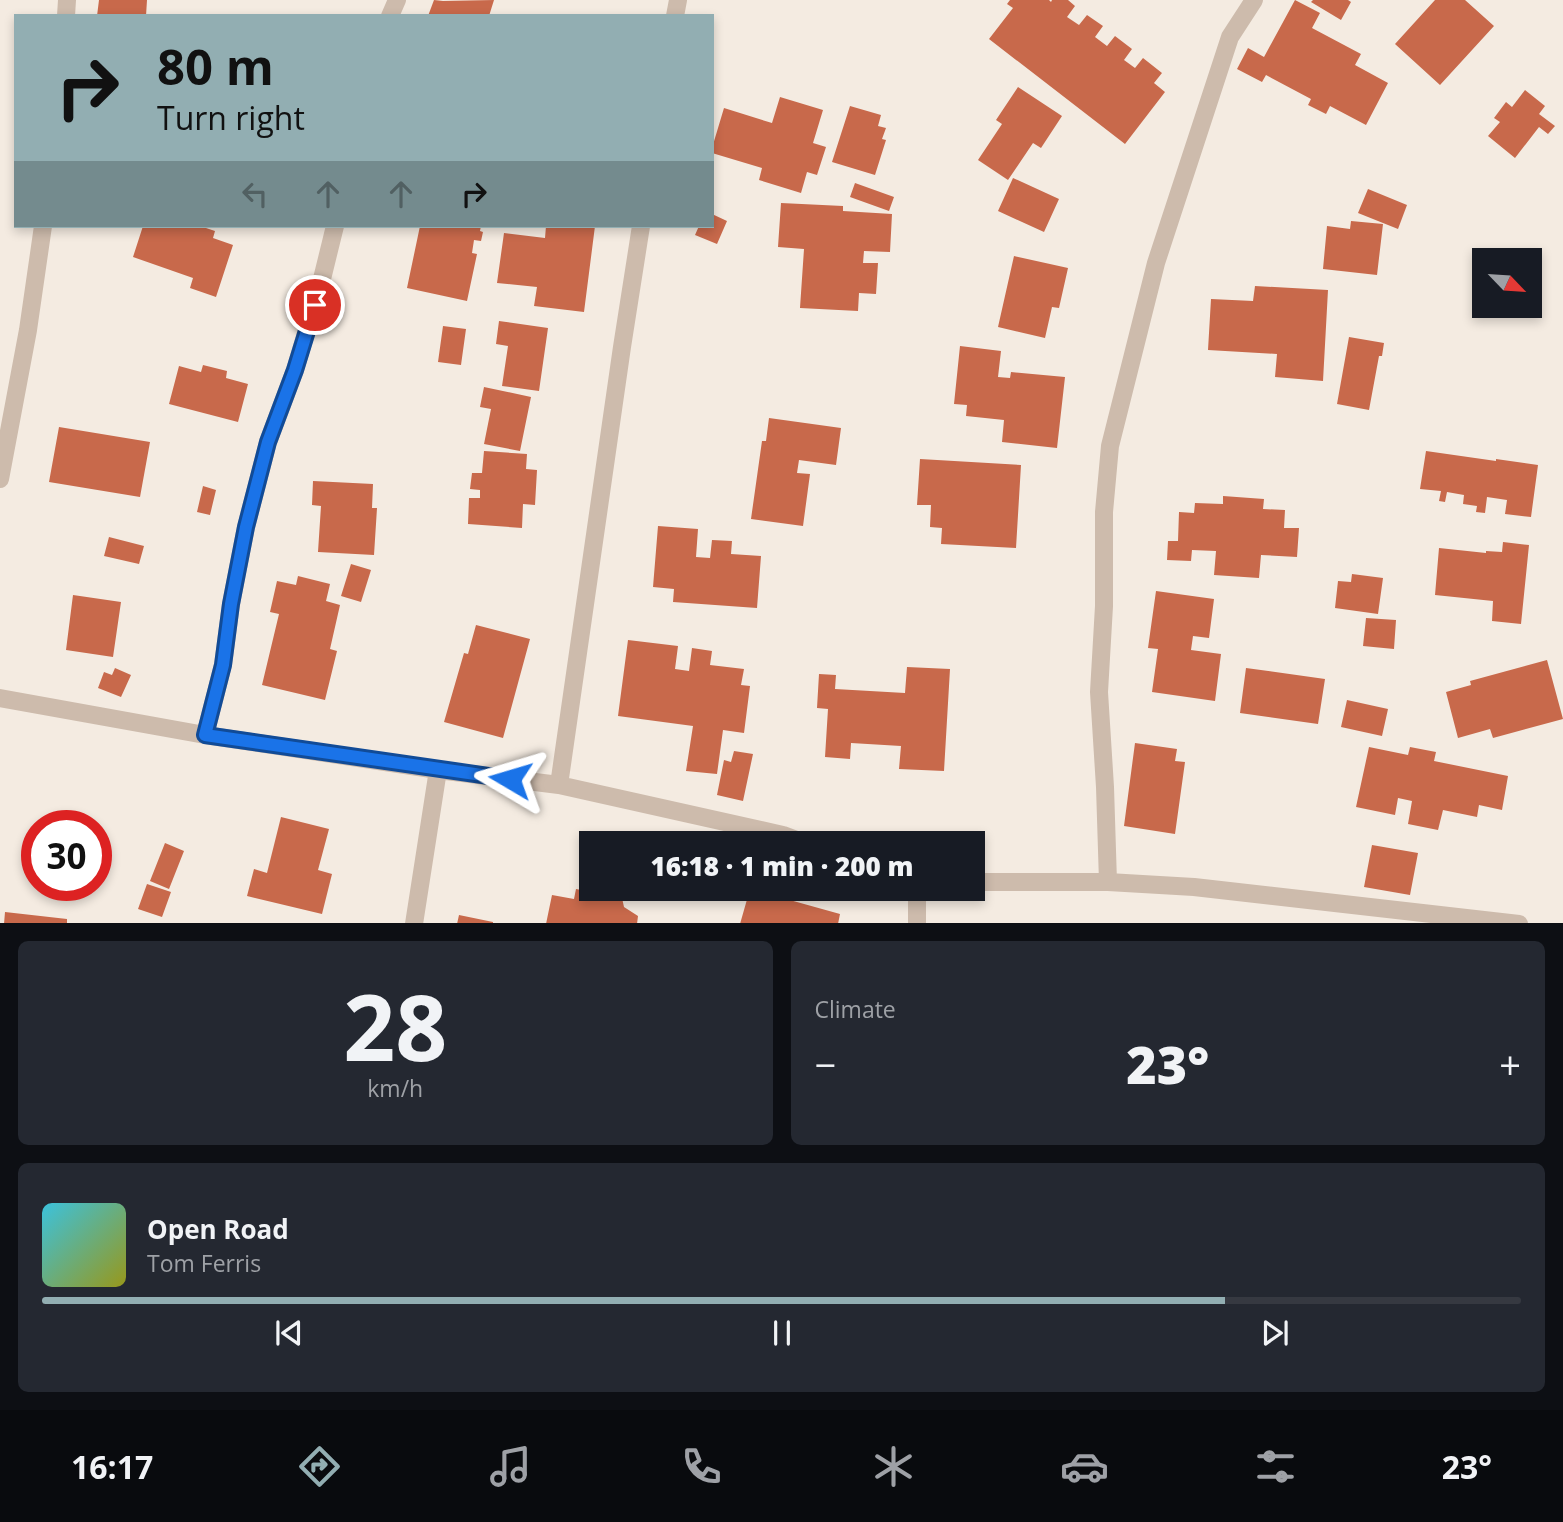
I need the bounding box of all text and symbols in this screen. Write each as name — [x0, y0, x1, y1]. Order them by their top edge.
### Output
text: 80 m — [157, 33, 274, 99]
icon: right — [42, 42, 133, 133]
text: Turn right — [157, 96, 305, 139]
icon: left — [236, 175, 274, 213]
icon: ahead — [309, 175, 347, 213]
icon: ahead — [382, 175, 420, 213]
icon: right — [455, 175, 493, 213]
north arrow — [1472, 248, 1542, 318]
map controls — [1472, 248, 1542, 318]
pin — [285, 275, 345, 335]
icon: arrive — [296, 286, 334, 324]
position arrow — [473, 742, 547, 816]
speed limit sign: 30 — [21, 810, 112, 901]
text: 16:18 · 1 min · 200 m — [651, 848, 913, 884]
text: 28 — [343, 964, 447, 1088]
text: Climate — [815, 993, 896, 1025]
text: 23° — [1126, 1028, 1209, 1099]
text: − — [815, 1038, 836, 1090]
text: + — [1499, 1038, 1521, 1090]
text: km/h — [367, 1072, 423, 1104]
text: Open Road — [147, 1211, 289, 1247]
text: Tom Ferris — [147, 1247, 261, 1279]
icon: previous — [270, 1314, 308, 1352]
icon: pause — [763, 1314, 801, 1352]
icon: next — [1256, 1314, 1294, 1352]
icon: directions — [295, 1442, 344, 1491]
icon: music — [486, 1442, 535, 1491]
icon: phone — [677, 1442, 726, 1491]
icon: climate — [869, 1442, 918, 1491]
icon: car — [1060, 1442, 1109, 1491]
icon: filters — [1251, 1442, 1300, 1491]
text: 16:17 — [71, 1445, 153, 1488]
text: 23° — [1442, 1445, 1492, 1488]

